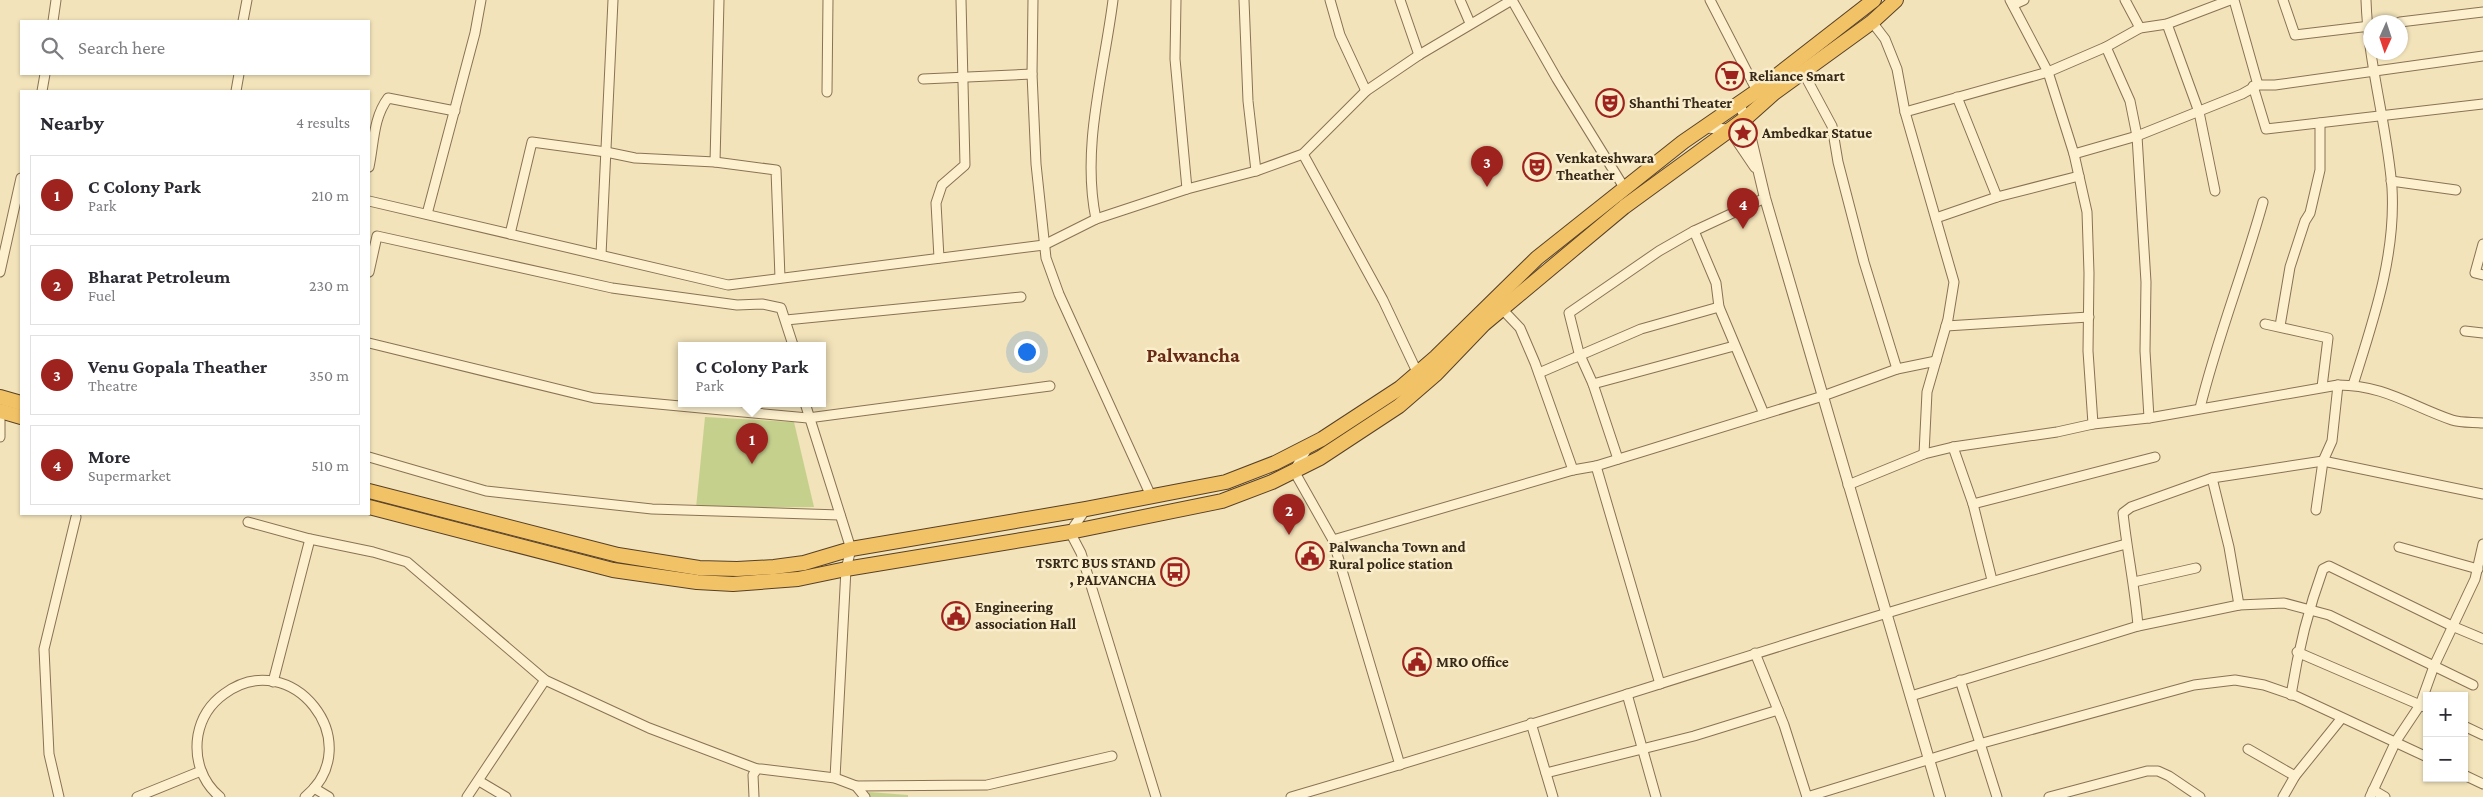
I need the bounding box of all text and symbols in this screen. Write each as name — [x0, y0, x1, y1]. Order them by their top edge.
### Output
north arrow — [2363, 15, 2408, 60]
search box — [20, 20, 370, 75]
icon: search — [38, 34, 66, 62]
text: Search here — [78, 37, 165, 58]
supermarket icon: Reliance Smart — [1715, 61, 1745, 91]
place label: Reliance Smart — [1749, 68, 1846, 84]
theatre icon: Shanthi Theater — [1595, 88, 1625, 118]
place label: Shanthi Theater — [1629, 95, 1732, 111]
text: Nearby — [40, 111, 104, 135]
text: 4 results — [296, 114, 350, 131]
place icon: Ambedkar Statue — [1728, 118, 1758, 148]
place label: Ambedkar Statue — [1761, 125, 1872, 141]
pin: 3 — [1471, 146, 1503, 187]
place label: Venkateshwara Theather — [1555, 150, 1655, 183]
theatre icon: Venkateshwara Theather — [1522, 152, 1552, 182]
text: C Colony Park — [88, 176, 201, 197]
text: 1 — [54, 187, 60, 204]
text: 210 m — [311, 187, 349, 204]
pin: 4 — [1727, 188, 1759, 229]
text: Park — [88, 197, 116, 214]
text: Bharat Petroleum — [88, 266, 230, 287]
text: 2 — [53, 277, 61, 294]
text: 230 m — [309, 277, 349, 294]
text: Fuel — [88, 287, 115, 304]
your location — [1014, 339, 1040, 365]
popup — [678, 342, 826, 407]
district label: Palwancha — [1146, 344, 1240, 366]
text: Venu Gopala Theather — [88, 356, 267, 377]
text: C Colony Park — [696, 356, 808, 377]
text: 3 — [53, 367, 61, 384]
text: 350 m — [309, 367, 349, 384]
text: Theatre — [88, 377, 137, 394]
text: Park — [696, 377, 724, 394]
pin: 1 — [736, 423, 768, 464]
text: More — [88, 446, 130, 467]
text: 4 — [53, 457, 61, 474]
text: 510 m — [311, 457, 349, 474]
text: Supermarket — [88, 467, 171, 484]
pin: 2 — [1273, 494, 1305, 535]
place label: Palwancha Town and Rural police station — [1329, 539, 1466, 572]
public building icon: Palwancha Town and Rural police station — [1295, 541, 1325, 571]
place label: TSRTC BUS STAND , PALVANCHA — [1036, 555, 1157, 588]
bus stop icon: TSRTC BUS STAND , PALVANCHA — [1160, 557, 1190, 587]
place label: Engineering association Hall — [975, 599, 1077, 632]
public building icon: Engineering association Hall — [941, 601, 971, 631]
public building icon: MRO Office — [1402, 647, 1432, 677]
place label: MRO Office — [1436, 654, 1509, 670]
map controls — [2423, 692, 2468, 782]
button: + — [2423, 692, 2468, 737]
button: − — [2423, 737, 2468, 782]

